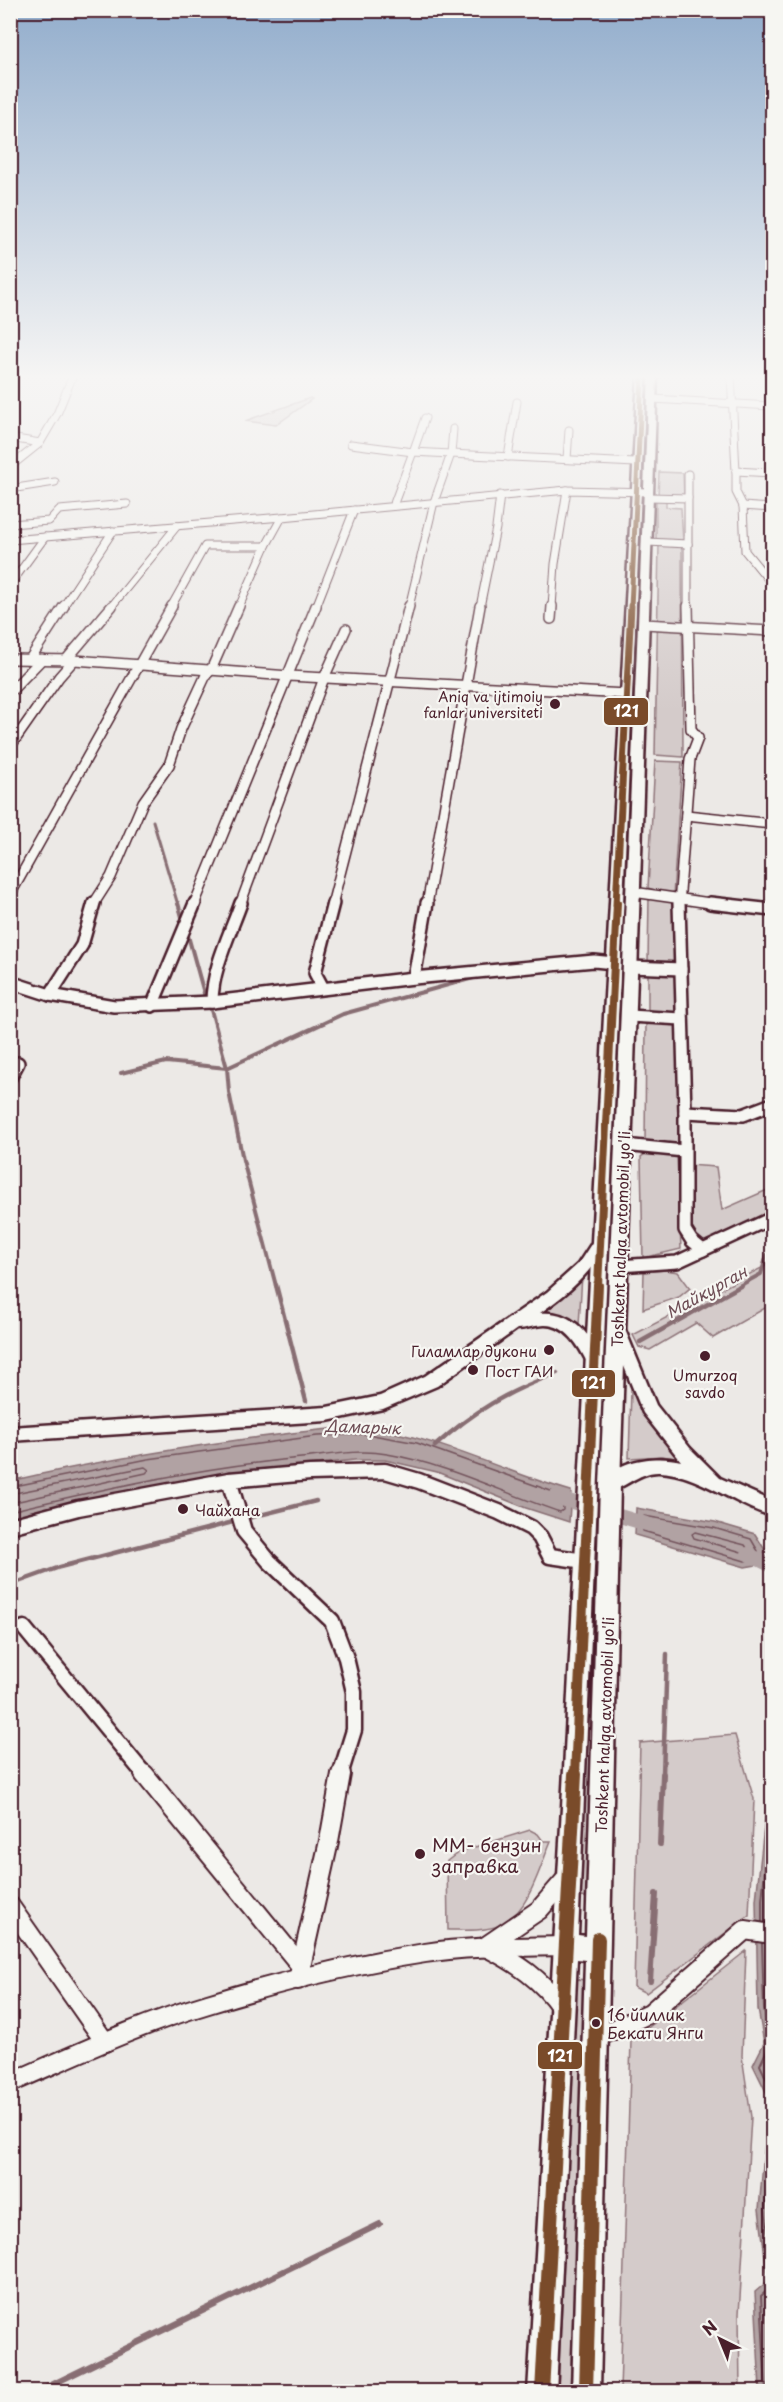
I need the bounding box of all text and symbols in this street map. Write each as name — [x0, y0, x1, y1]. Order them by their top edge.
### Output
place label: Aniq va ijtimoiy fanlar universiteti — [424, 686, 543, 723]
marker: Aniq va ijtimoiy fanlar universiteti — [548, 697, 562, 711]
line badge: 121 — [603, 697, 649, 726]
text: 121 — [613, 698, 639, 722]
street label: Toshkent halqa avtomobil yo'li — [605, 1130, 635, 1348]
water label: Майкурган — [661, 1258, 752, 1323]
place label: Гиламлар дукони — [411, 1339, 537, 1362]
marker: Гиламлар дукони — [542, 1343, 556, 1357]
marker: Umurzoq savdo — [698, 1349, 712, 1363]
place label: Пост ГАИ — [485, 1359, 554, 1382]
marker: Пост ГАИ — [466, 1363, 480, 1377]
place label: Umurzoq savdo — [673, 1363, 737, 1403]
line badge: 121 — [571, 1369, 616, 1398]
text: 121 — [580, 1370, 606, 1394]
water label: Дамарык — [323, 1413, 402, 1439]
place label: Чайхана — [195, 1498, 261, 1521]
marker: Чайхана — [176, 1502, 190, 1516]
street label: Toshkent halqa avtomobil yo'li — [589, 1616, 619, 1834]
place label: ММ- бензин заправка — [431, 1831, 542, 1879]
marker: ММ- бензин заправка — [413, 1847, 427, 1861]
place label: 16 йиллик Бекати Янги — [607, 2002, 704, 2044]
marker: 16 йиллик Бекати Янги — [590, 2017, 602, 2029]
line badge: 121 — [537, 2041, 583, 2070]
text: 121 — [547, 2043, 573, 2067]
north arrow — [690, 2309, 750, 2369]
text: N — [696, 2314, 722, 2340]

